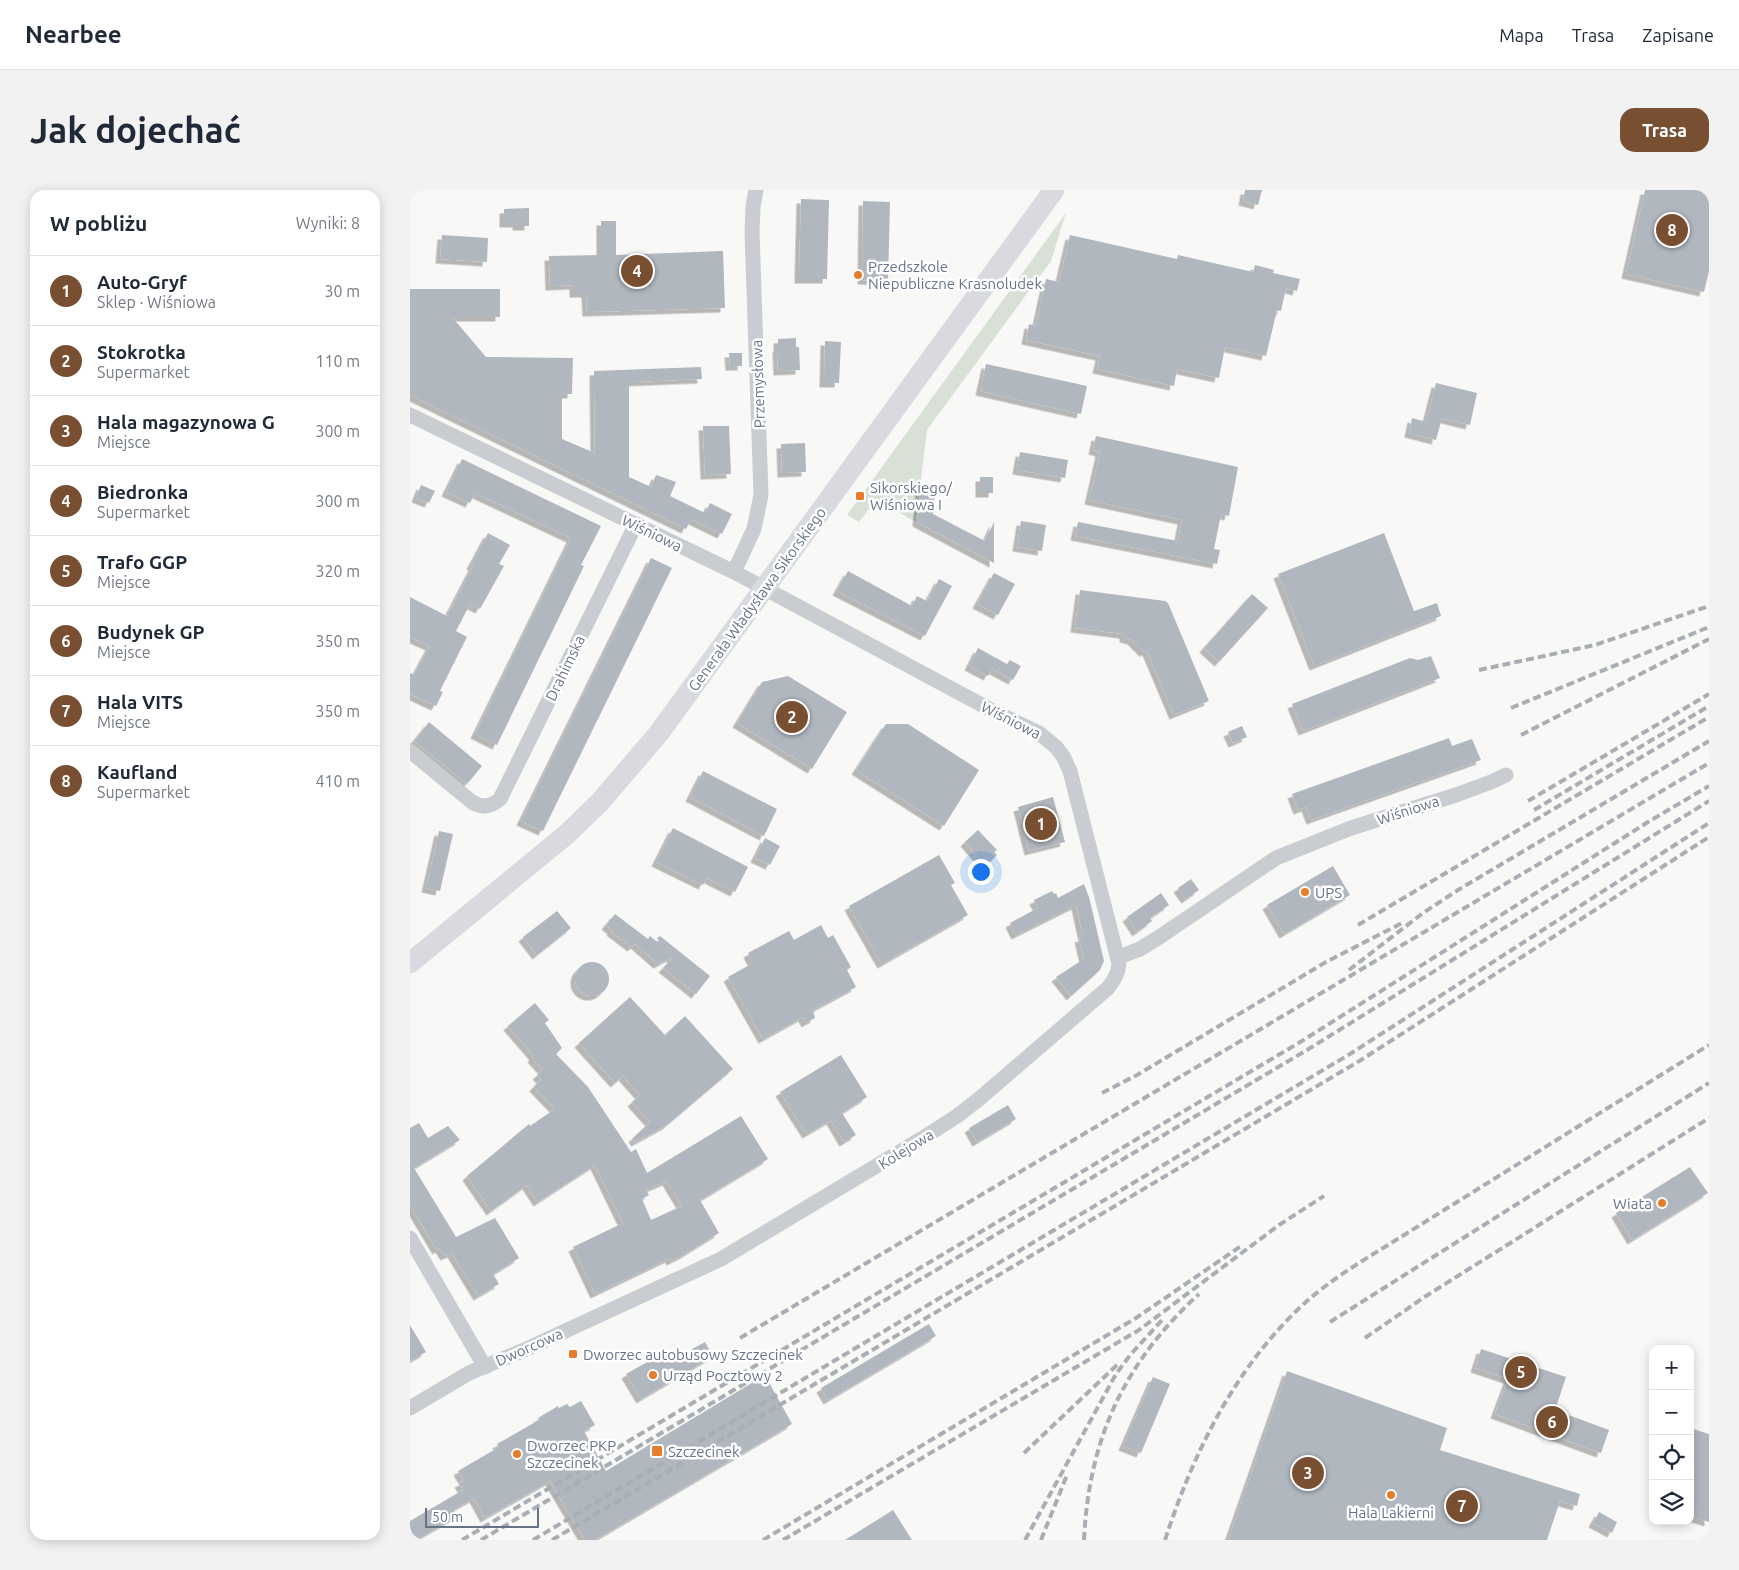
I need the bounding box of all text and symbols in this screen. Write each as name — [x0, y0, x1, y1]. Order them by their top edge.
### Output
text: Nearbee — [25, 21, 122, 48]
text: Mapa — [1499, 25, 1544, 45]
text: Trasa — [1572, 25, 1614, 45]
text: Zapisane — [1642, 25, 1714, 45]
button: Trasa — [1620, 108, 1709, 152]
text: Jak dojechać — [30, 110, 241, 150]
text: W pobliżu — [50, 211, 147, 235]
pin: 8 — [1656, 211, 1688, 249]
text: Wyniki: 8 — [296, 214, 360, 232]
pin: 4 — [621, 252, 653, 290]
place label: Przedszkole Niepubliczne Krasnoludek — [868, 258, 1042, 292]
marker: Przedszkole Niepubliczne Krasnoludek — [852, 269, 864, 281]
text: Auto-Gryf — [97, 271, 187, 293]
text: 1 — [61, 282, 71, 300]
text: 30 m — [324, 282, 360, 300]
text: Sklep · Wiśniowa — [97, 293, 216, 311]
street label: Przemysłowa — [748, 339, 768, 429]
text: Stokrotka — [97, 341, 186, 363]
text: 2 — [61, 352, 71, 370]
text: 110 m — [315, 352, 360, 370]
text: Supermarket — [97, 363, 190, 381]
text: Hala magazynowa G — [97, 411, 275, 433]
text: 3 — [61, 422, 71, 440]
text: 300 m — [315, 422, 360, 440]
text: Miejsce — [97, 433, 151, 451]
place label: Sikorskiego/ Wiśniowa I — [870, 479, 952, 513]
text: Biedronka — [97, 481, 188, 503]
marker: Sikorskiego/ Wiśniowa I — [854, 490, 866, 502]
text: 4 — [61, 492, 71, 510]
text: 300 m — [315, 492, 360, 510]
text: Supermarket — [97, 503, 190, 521]
street label: Generała Władysława Sikorskiego — [685, 504, 829, 694]
street label: Wiśniowa — [619, 511, 685, 555]
text: Trafo GGP — [97, 551, 187, 573]
text: 5 — [61, 562, 71, 580]
text: 320 m — [315, 562, 360, 580]
text: Miejsce — [97, 573, 151, 591]
text: Budynek GP — [97, 621, 205, 643]
text: 6 — [61, 632, 71, 650]
text: 350 m — [315, 632, 360, 650]
street label: Drahimska — [542, 632, 588, 704]
text: Miejsce — [97, 643, 151, 661]
text: Hala VITS — [97, 691, 183, 713]
pin: 2 — [776, 698, 808, 736]
street label: Wiśniowa — [978, 698, 1044, 742]
text: 7 — [61, 702, 71, 720]
text: 350 m — [315, 702, 360, 720]
text: Miejsce — [97, 713, 151, 731]
text: Kaufland — [97, 761, 178, 783]
text: 8 — [61, 772, 71, 790]
text: 410 m — [315, 772, 360, 790]
text: Supermarket — [97, 783, 190, 801]
street label: Wiśniowa — [1375, 792, 1441, 828]
pin: 1 — [1025, 805, 1057, 843]
your location — [968, 859, 994, 885]
place label: UPS — [1315, 884, 1342, 901]
marker: UPS — [1299, 886, 1311, 898]
street label: Kolejowa — [875, 1125, 937, 1173]
place label: Wiata — [1613, 1195, 1652, 1212]
marker: Wiata — [1656, 1197, 1668, 1209]
street label: Dworcowa — [493, 1325, 565, 1369]
map controls — [1649, 1345, 1694, 1525]
button: + — [1649, 1345, 1694, 1390]
place label: Dworzec autobusowy Szczecinek — [583, 1346, 803, 1363]
marker: Dworzec autobusowy Szczecinek — [567, 1348, 579, 1360]
pin: 5 — [1505, 1353, 1537, 1391]
place label: Urząd Pocztowy 2 — [663, 1367, 783, 1384]
marker: Urząd Pocztowy 2 — [647, 1369, 659, 1381]
button: − — [1649, 1390, 1694, 1435]
pin: 6 — [1536, 1403, 1568, 1441]
button: locate — [1649, 1435, 1694, 1480]
place label: Dworzec PKP Szczecinek — [527, 1437, 616, 1471]
place label: Szczecinek — [668, 1443, 740, 1460]
marker: Szczecinek — [650, 1444, 664, 1458]
marker: Dworzec PKP Szczecinek — [511, 1448, 523, 1460]
pin: 3 — [1292, 1454, 1324, 1492]
button: layers — [1649, 1480, 1694, 1525]
pin: 7 — [1446, 1487, 1478, 1525]
marker: Hala Lakierni — [1385, 1489, 1397, 1501]
place label: Hala Lakierni — [1348, 1504, 1434, 1521]
scale bar — [425, 1505, 539, 1528]
text: 50 m — [432, 1509, 463, 1525]

